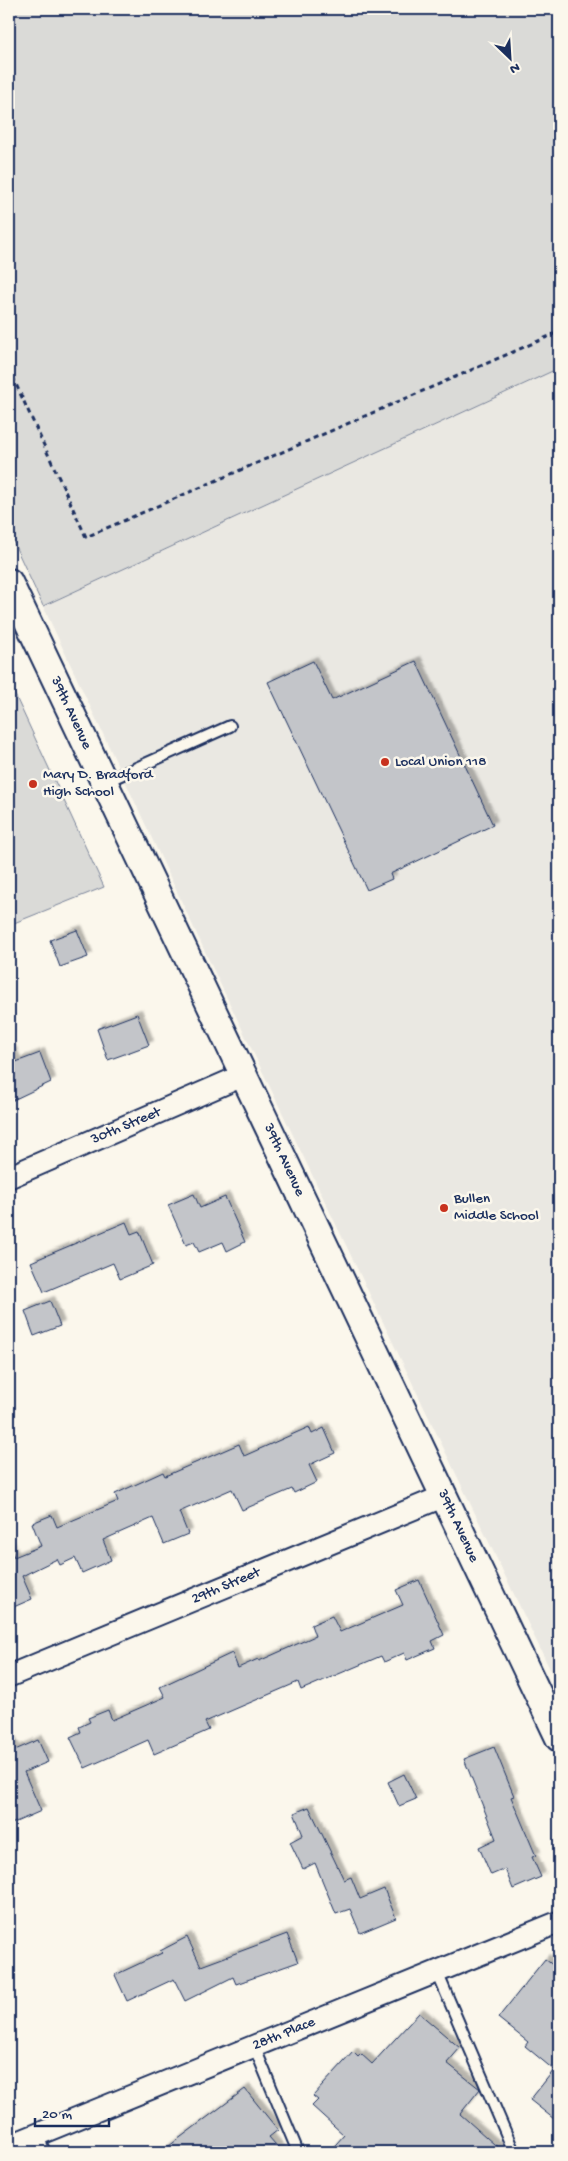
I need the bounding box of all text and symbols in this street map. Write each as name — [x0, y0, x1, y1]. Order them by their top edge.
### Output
north arrow — [486, 32, 536, 82]
text: N — [507, 58, 522, 77]
street label: 39th Avenue — [46, 673, 96, 752]
place label: Local Union 118 — [395, 753, 486, 771]
marker: Local Union 118 — [379, 756, 391, 768]
place label: Mary D. Bradford High School — [43, 766, 154, 801]
marker: Mary D. Bradford High School — [27, 778, 39, 790]
street label: 30th Street — [87, 1103, 165, 1149]
street label: 39th Avenue — [259, 1120, 309, 1199]
place label: Bullen Middle School — [453, 1190, 539, 1225]
marker: Bullen Middle School — [438, 1202, 450, 1214]
street label: 39th Avenue — [433, 1486, 483, 1565]
street label: 29th Street — [189, 1563, 265, 1608]
street label: 28th Place — [250, 2013, 318, 2055]
scale bar — [35, 2096, 109, 2128]
text: 20 m — [42, 2106, 72, 2124]

